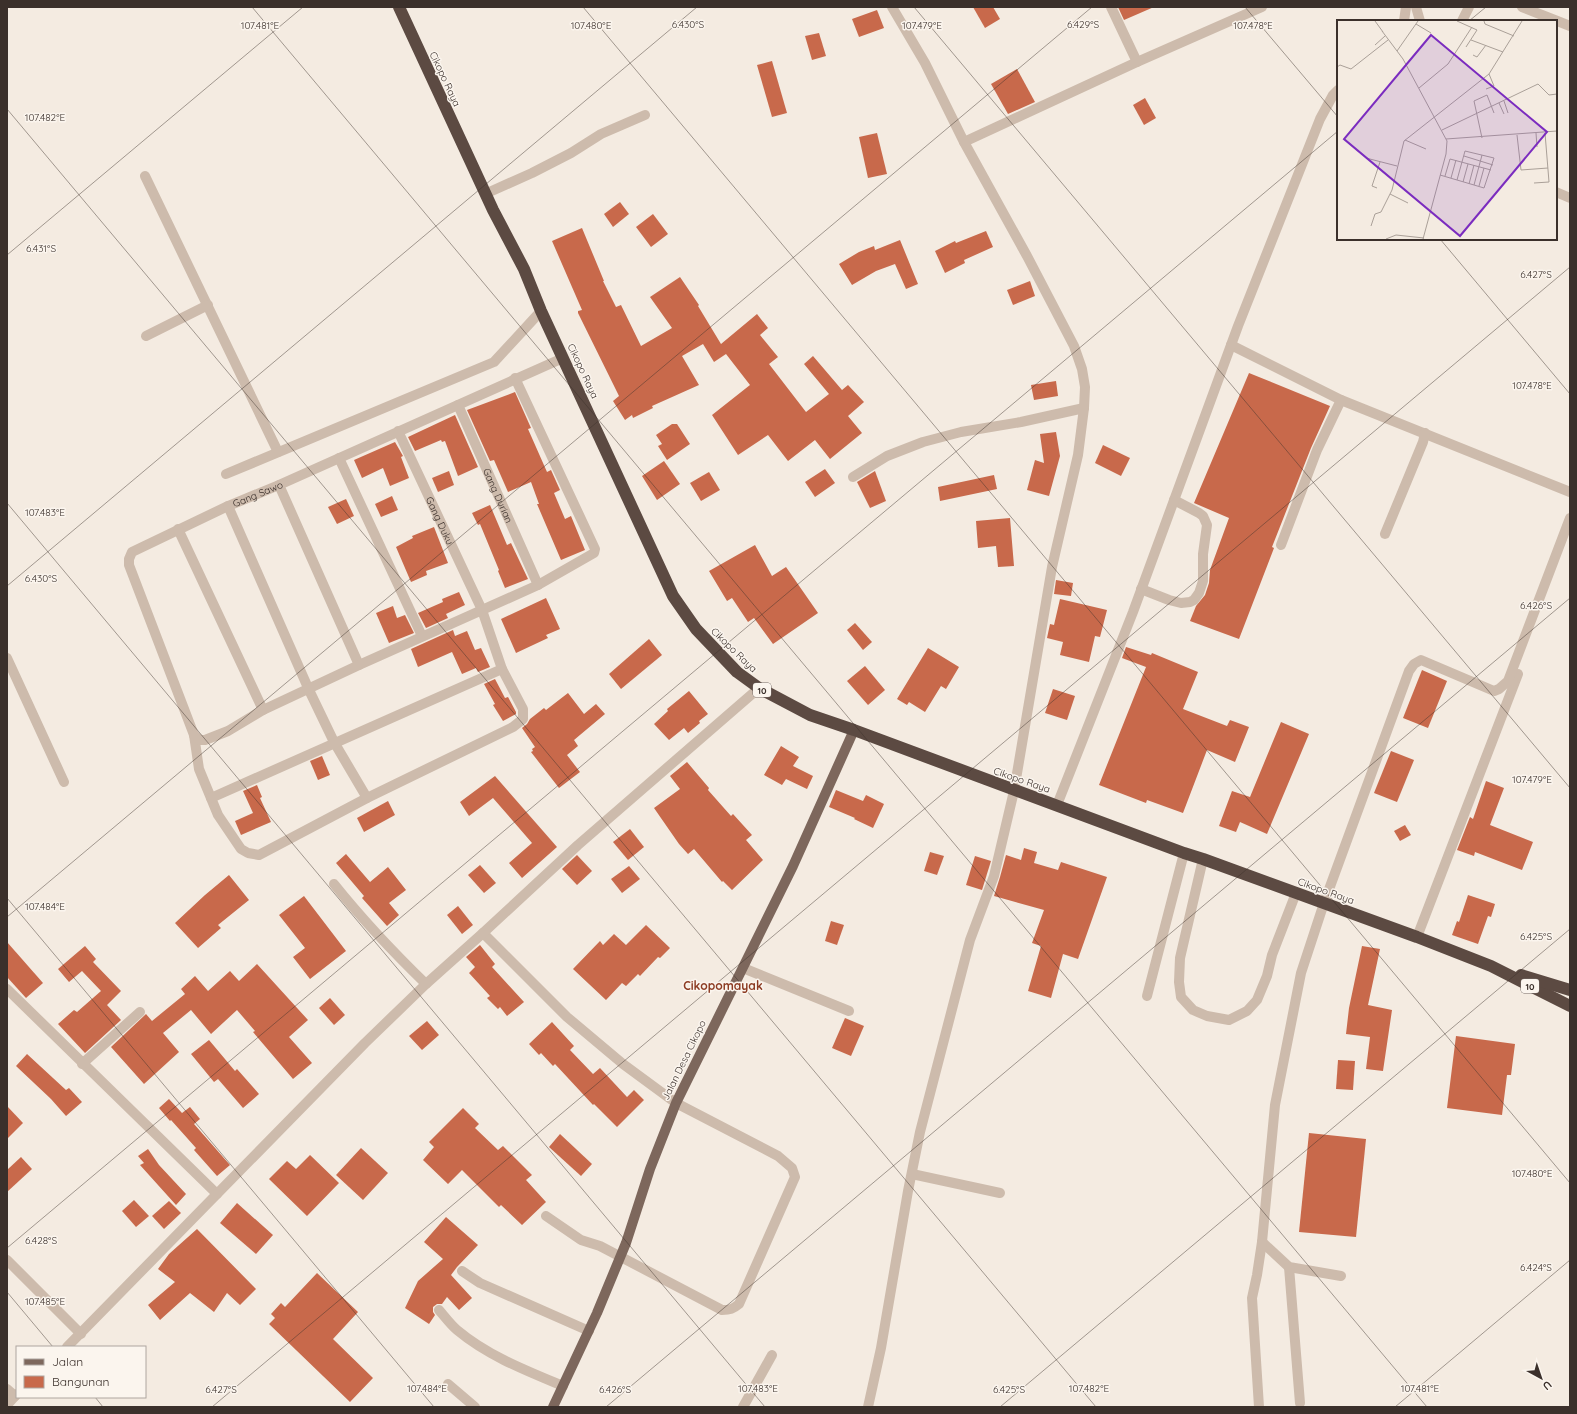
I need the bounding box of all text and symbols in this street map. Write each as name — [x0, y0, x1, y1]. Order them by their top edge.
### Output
text: 6.430°S — [672, 18, 705, 31]
text: 6.429°S — [1067, 18, 1099, 31]
text: 107.481°E — [241, 19, 280, 32]
text: 107.480°E — [571, 19, 612, 32]
text: 107.479°E — [902, 19, 942, 32]
text: 107.478°E — [1233, 19, 1273, 32]
inset map — [1337, 20, 1557, 240]
street label: Cikopo Raya — [427, 49, 463, 109]
text: 107.482°E — [25, 111, 65, 124]
text: 6.431°S — [26, 242, 56, 255]
text: 6.427°S — [1520, 268, 1552, 281]
street label: Cikopo Raya — [565, 341, 601, 401]
text: 107.478°E — [1512, 379, 1552, 392]
street label: Gang Durian — [480, 466, 516, 525]
street label: Gang Sawo — [231, 478, 285, 510]
street label: Gang Duku — [423, 494, 457, 547]
text: 107.483°E — [25, 506, 65, 519]
text: 6.430°S — [25, 572, 58, 585]
text: 6.426°S — [1520, 599, 1552, 612]
street label: Cikopo Raya — [708, 625, 760, 675]
road number: 10 — [753, 683, 771, 697]
street label: Cikopo Raya — [992, 764, 1052, 796]
text: 107.479°E — [1512, 773, 1552, 786]
street label: Cikopo Raya — [1296, 875, 1356, 907]
text: 107.484°E — [25, 900, 65, 913]
text: 6.425°S — [1520, 930, 1552, 943]
district label: Cikopomayak — [683, 978, 763, 993]
road number: 10 — [1521, 979, 1539, 993]
street label: Jalan Desa Cikopo — [659, 1018, 709, 1102]
text: 107.480°E — [1512, 1167, 1553, 1180]
text: 6.428°S — [25, 1234, 57, 1247]
text: 6.424°S — [1520, 1261, 1552, 1274]
text: 107.485°E — [25, 1295, 65, 1308]
legend — [16, 1346, 146, 1398]
text: Jalan — [52, 1354, 83, 1369]
north arrow — [1521, 1358, 1561, 1398]
text: Bangunan — [52, 1374, 109, 1389]
text: U — [1540, 1378, 1555, 1394]
text: 107.484°E — [407, 1382, 447, 1395]
text: 107.483°E — [738, 1382, 778, 1395]
text: 107.482°E — [1069, 1382, 1109, 1395]
text: 107.481°E — [1401, 1382, 1440, 1395]
text: 6.427°S — [205, 1383, 237, 1396]
text: 6.426°S — [599, 1383, 631, 1396]
text: 6.425°S — [993, 1383, 1025, 1396]

